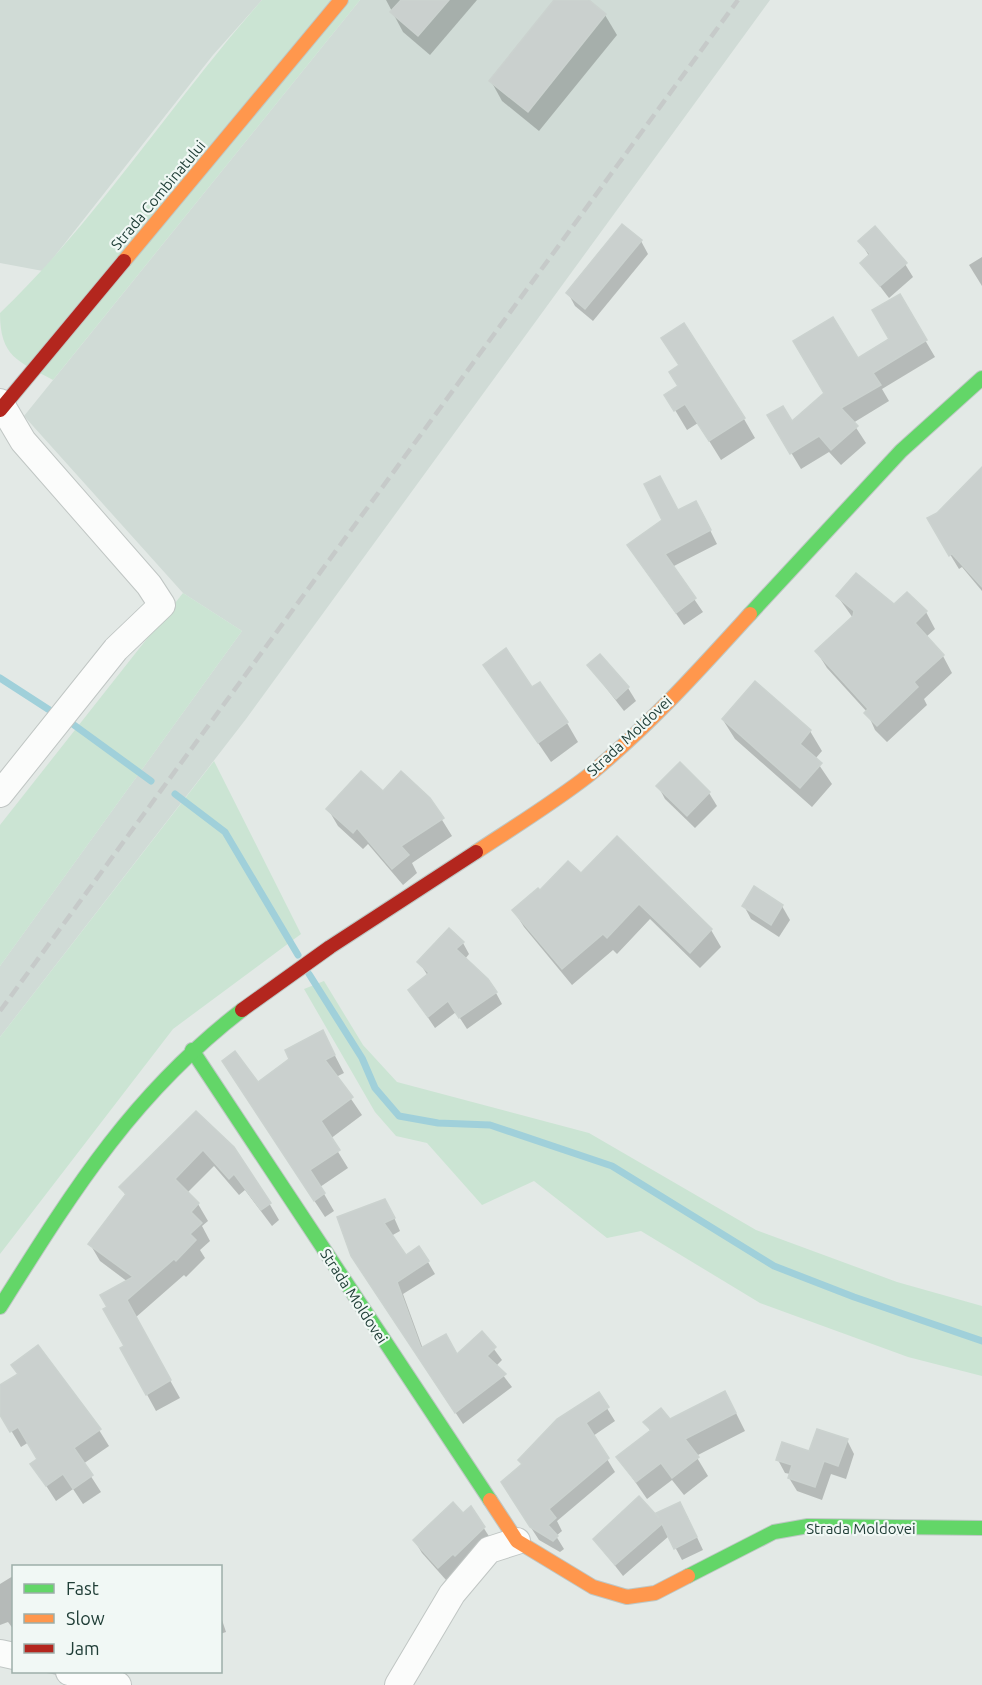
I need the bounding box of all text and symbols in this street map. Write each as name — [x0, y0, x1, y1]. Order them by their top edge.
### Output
street label: Strada Combinatului — [107, 137, 209, 253]
street label: Strada Moldovei — [583, 692, 675, 780]
street label: Strada Moldovei — [317, 1245, 391, 1347]
street label: Strada Moldovei — [806, 1520, 916, 1537]
legend — [12, 1565, 222, 1673]
text: Fast — [66, 1578, 99, 1598]
text: Slow — [66, 1608, 105, 1628]
text: Jam — [66, 1638, 100, 1658]

